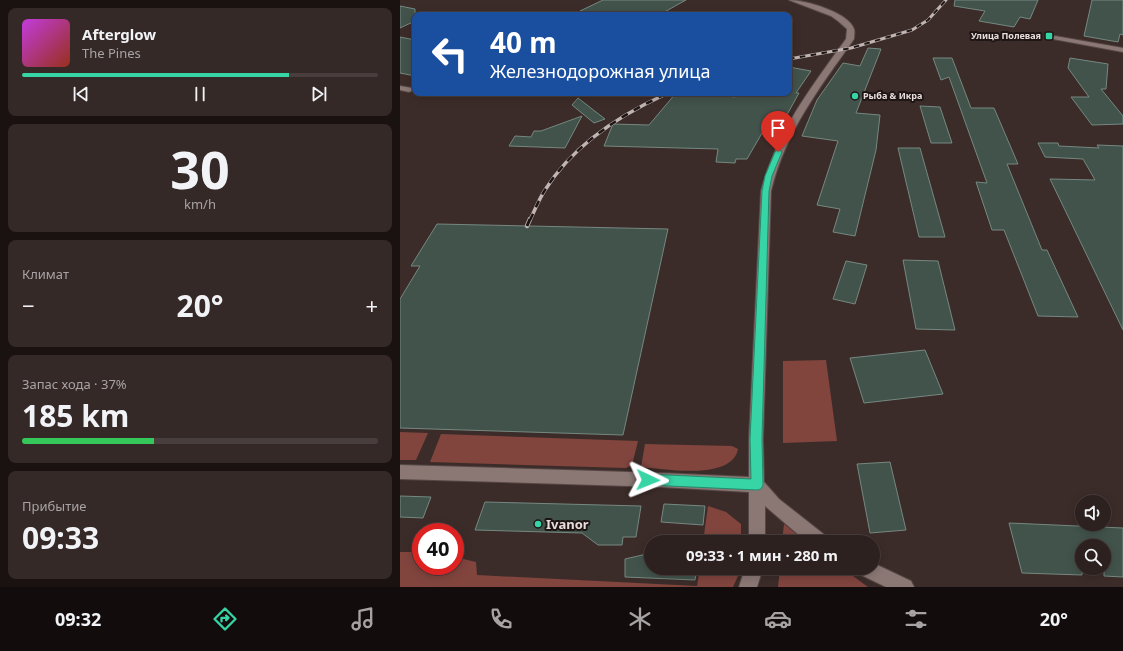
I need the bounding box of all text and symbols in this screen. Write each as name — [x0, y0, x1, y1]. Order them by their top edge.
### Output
text: 40 m — [490, 23, 557, 61]
text: Afterglow — [82, 24, 156, 44]
icon: left — [424, 28, 476, 80]
place label: Улица Полевая — [971, 29, 1041, 42]
marker: Улица Полевая — [1044, 31, 1054, 41]
text: The Pines — [82, 44, 141, 62]
text: Железнодорожная улица — [490, 59, 710, 83]
icon: previous — [70, 83, 92, 105]
icon: pause — [189, 83, 211, 105]
icon: next — [308, 83, 330, 105]
place label: Рыба & Икра — [863, 89, 922, 102]
marker: Рыба & Икра — [850, 91, 860, 101]
pin — [761, 111, 795, 152]
icon: arrive — [767, 117, 789, 139]
text: 30 — [170, 133, 230, 204]
text: km/h — [184, 195, 216, 213]
text: Климат — [22, 265, 69, 283]
text: 20° — [176, 285, 224, 326]
text: − — [22, 290, 35, 320]
text: + — [365, 290, 378, 320]
text: Запас хода · 37% — [22, 375, 127, 393]
text: 185 km — [22, 395, 129, 436]
position arrow — [627, 459, 669, 501]
map controls — [1075, 495, 1111, 575]
button: sound — [1075, 495, 1111, 531]
text: Прибытие — [22, 497, 86, 515]
place label: Ivanor — [546, 515, 589, 533]
text: 09:33 — [22, 517, 99, 558]
marker: Ivanor — [533, 519, 543, 529]
speed limit sign: 40 — [412, 523, 464, 575]
button: search — [1075, 539, 1111, 575]
text: 09:33 · 1 мин · 280 m — [686, 545, 838, 565]
icon: directions — [211, 605, 239, 633]
icon: music — [349, 605, 377, 633]
icon: phone — [487, 605, 515, 633]
icon: climate — [626, 605, 654, 633]
icon: car — [764, 605, 792, 633]
icon: filters — [902, 605, 930, 633]
text: 09:32 — [55, 607, 101, 631]
text: 20° — [1040, 607, 1068, 631]

